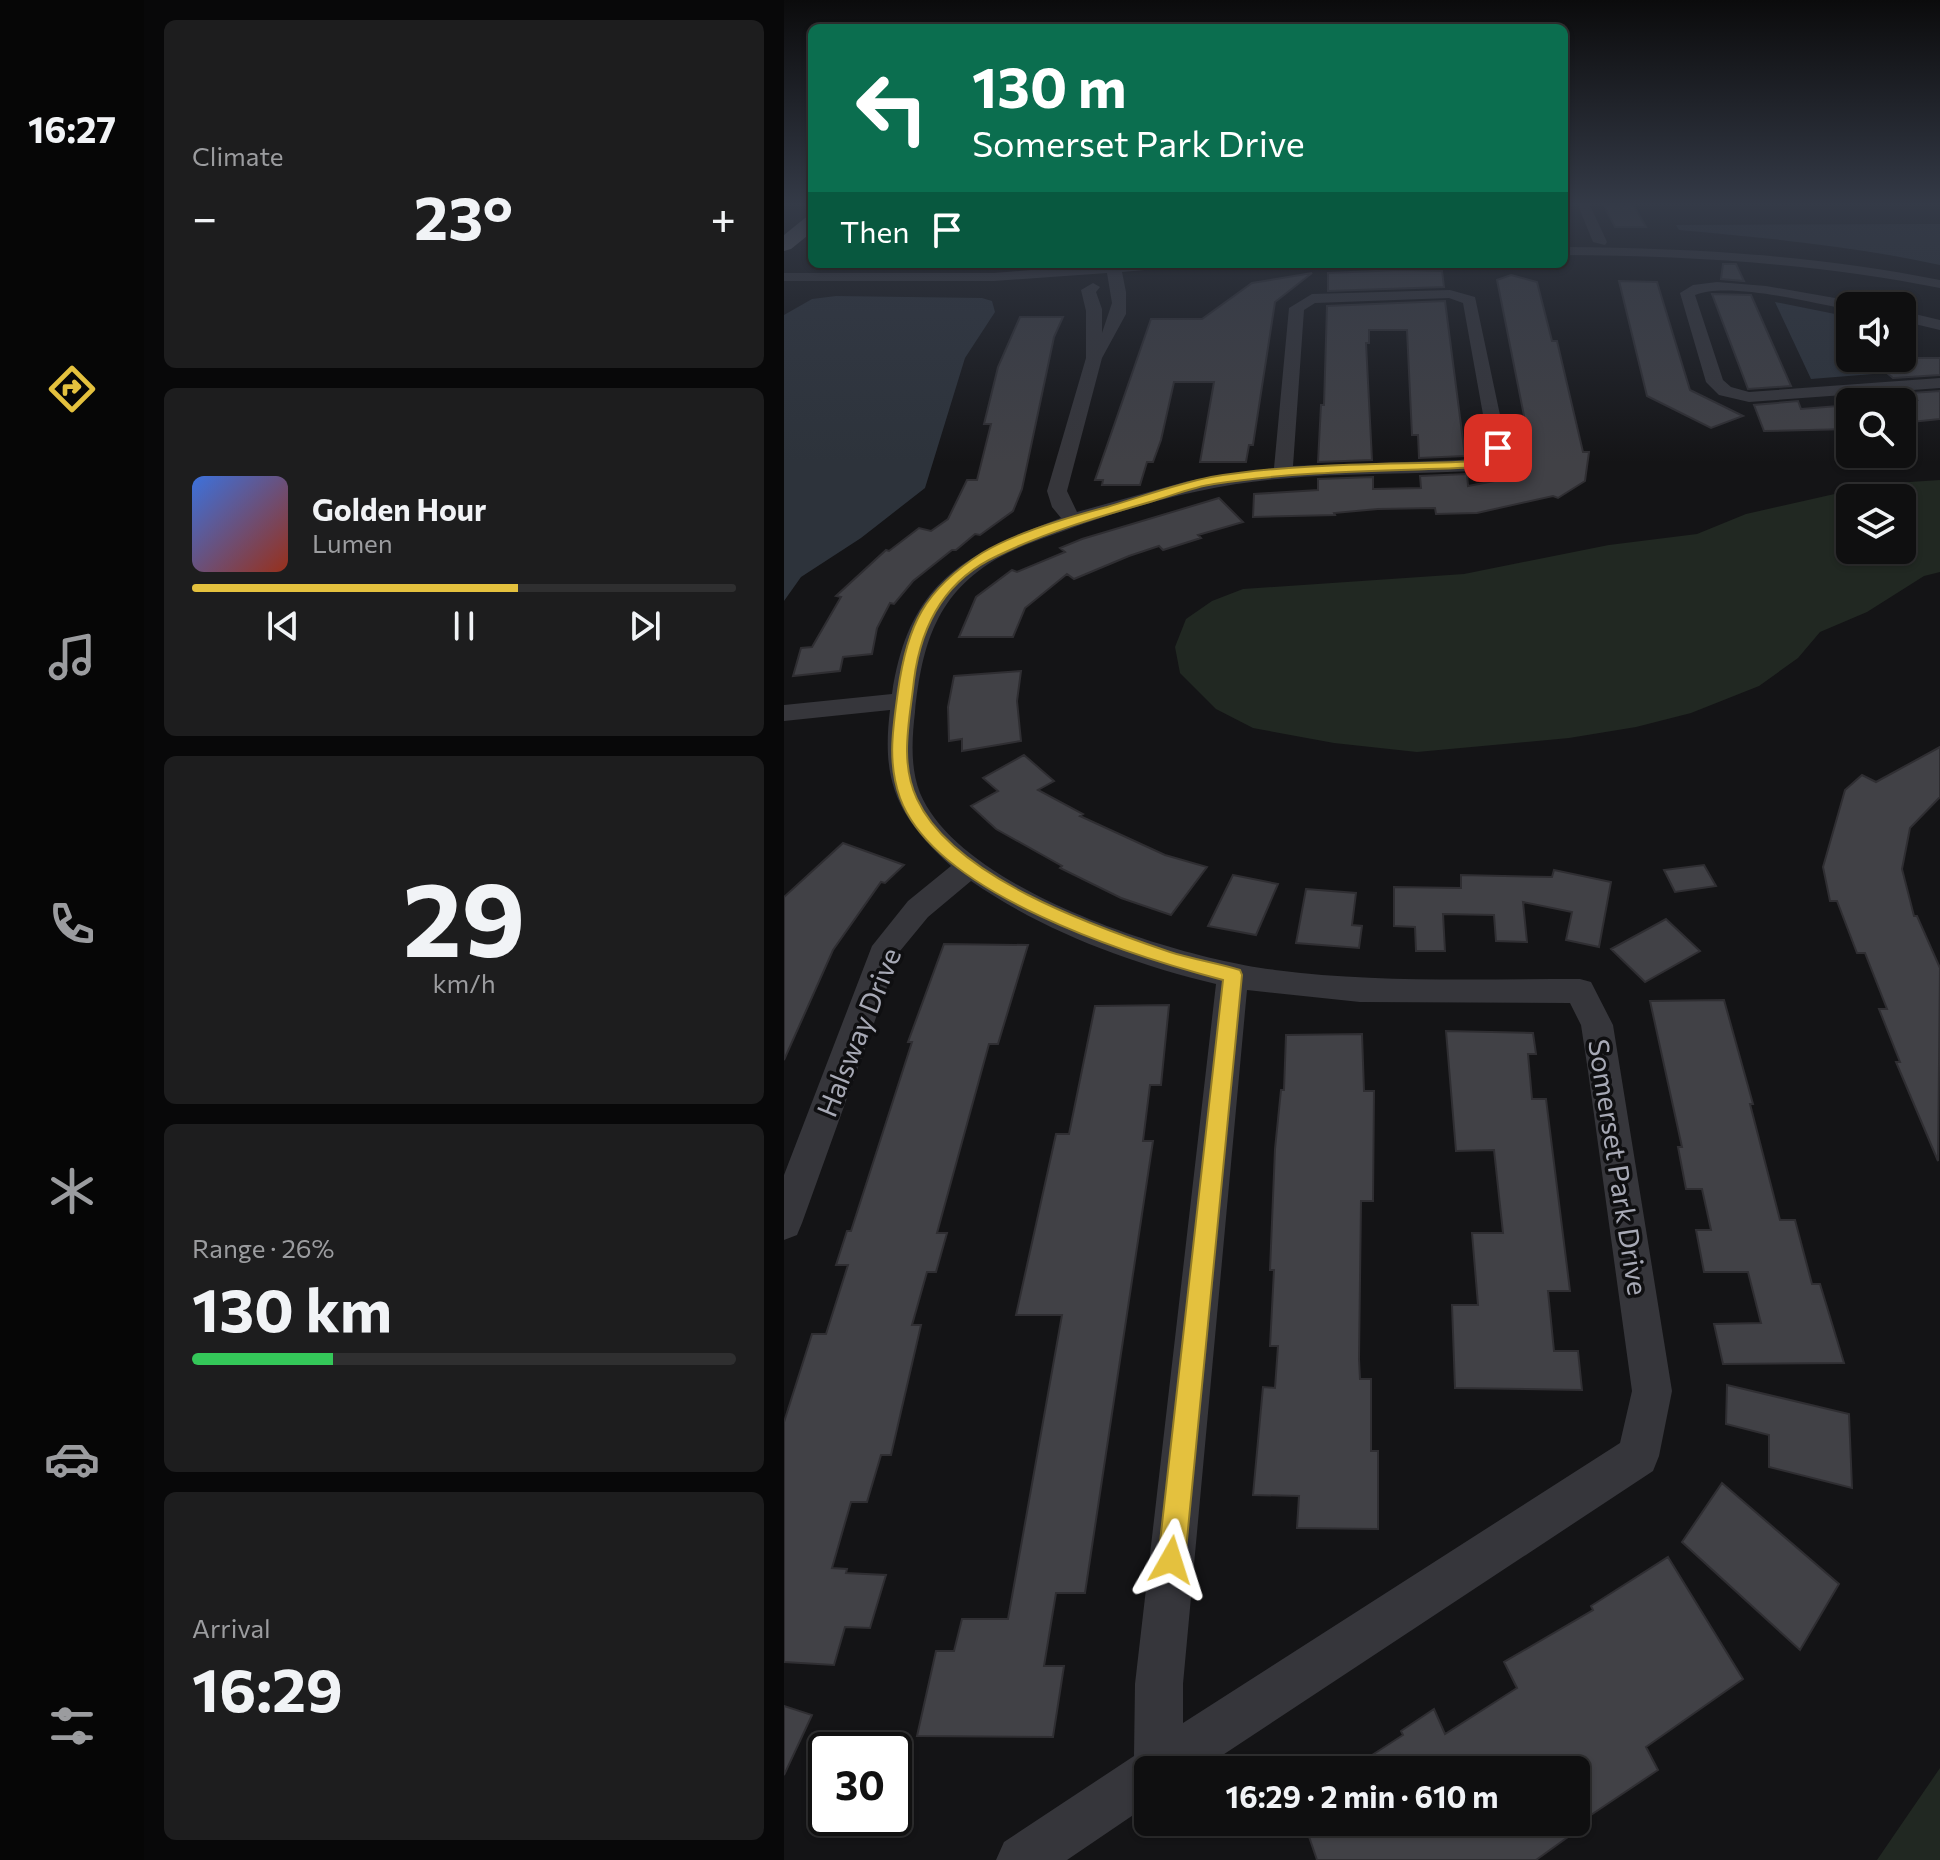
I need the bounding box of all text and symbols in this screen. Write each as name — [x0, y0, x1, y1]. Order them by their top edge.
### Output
text: 130 m — [972, 51, 1127, 120]
icon: left — [840, 56, 944, 160]
text: 16:27 — [28, 106, 116, 150]
text: Somerset Park Drive — [972, 120, 1305, 164]
text: Climate — [192, 140, 284, 171]
text: 23° — [414, 179, 513, 252]
text: − — [192, 189, 217, 243]
text: + — [710, 189, 736, 243]
icon: arrive — [925, 208, 969, 252]
text: Then — [840, 212, 909, 249]
map controls — [1836, 292, 1916, 564]
button: sound — [1836, 292, 1916, 372]
icon: directions — [44, 361, 100, 417]
button: search — [1836, 388, 1916, 468]
pin — [1464, 414, 1532, 482]
icon: arrive — [1476, 426, 1520, 470]
button: layers — [1836, 484, 1916, 564]
text: Golden Hour — [312, 490, 486, 527]
text: Lumen — [312, 527, 393, 558]
icon: previous — [261, 604, 305, 648]
icon: pause — [442, 604, 486, 648]
icon: next — [623, 604, 667, 648]
icon: music — [44, 629, 100, 685]
text: 29 — [403, 851, 525, 978]
icon: phone — [44, 896, 100, 952]
street label: Halsway Drive — [809, 943, 907, 1121]
text: km/h — [432, 967, 496, 998]
street label: Somerset Park Drive — [1582, 1037, 1656, 1297]
icon: climate — [44, 1163, 100, 1219]
text: Range · 26% — [192, 1232, 335, 1263]
text: 130 km — [192, 1271, 392, 1344]
icon: car — [44, 1431, 100, 1487]
position arrow — [1129, 1518, 1213, 1602]
text: Arrival — [192, 1612, 271, 1643]
text: 16:29 — [192, 1651, 343, 1724]
icon: filters — [44, 1698, 100, 1754]
speed limit sign: 30 — [808, 1732, 912, 1836]
text: 16:29 · 2 min · 610 m — [1226, 1777, 1498, 1814]

